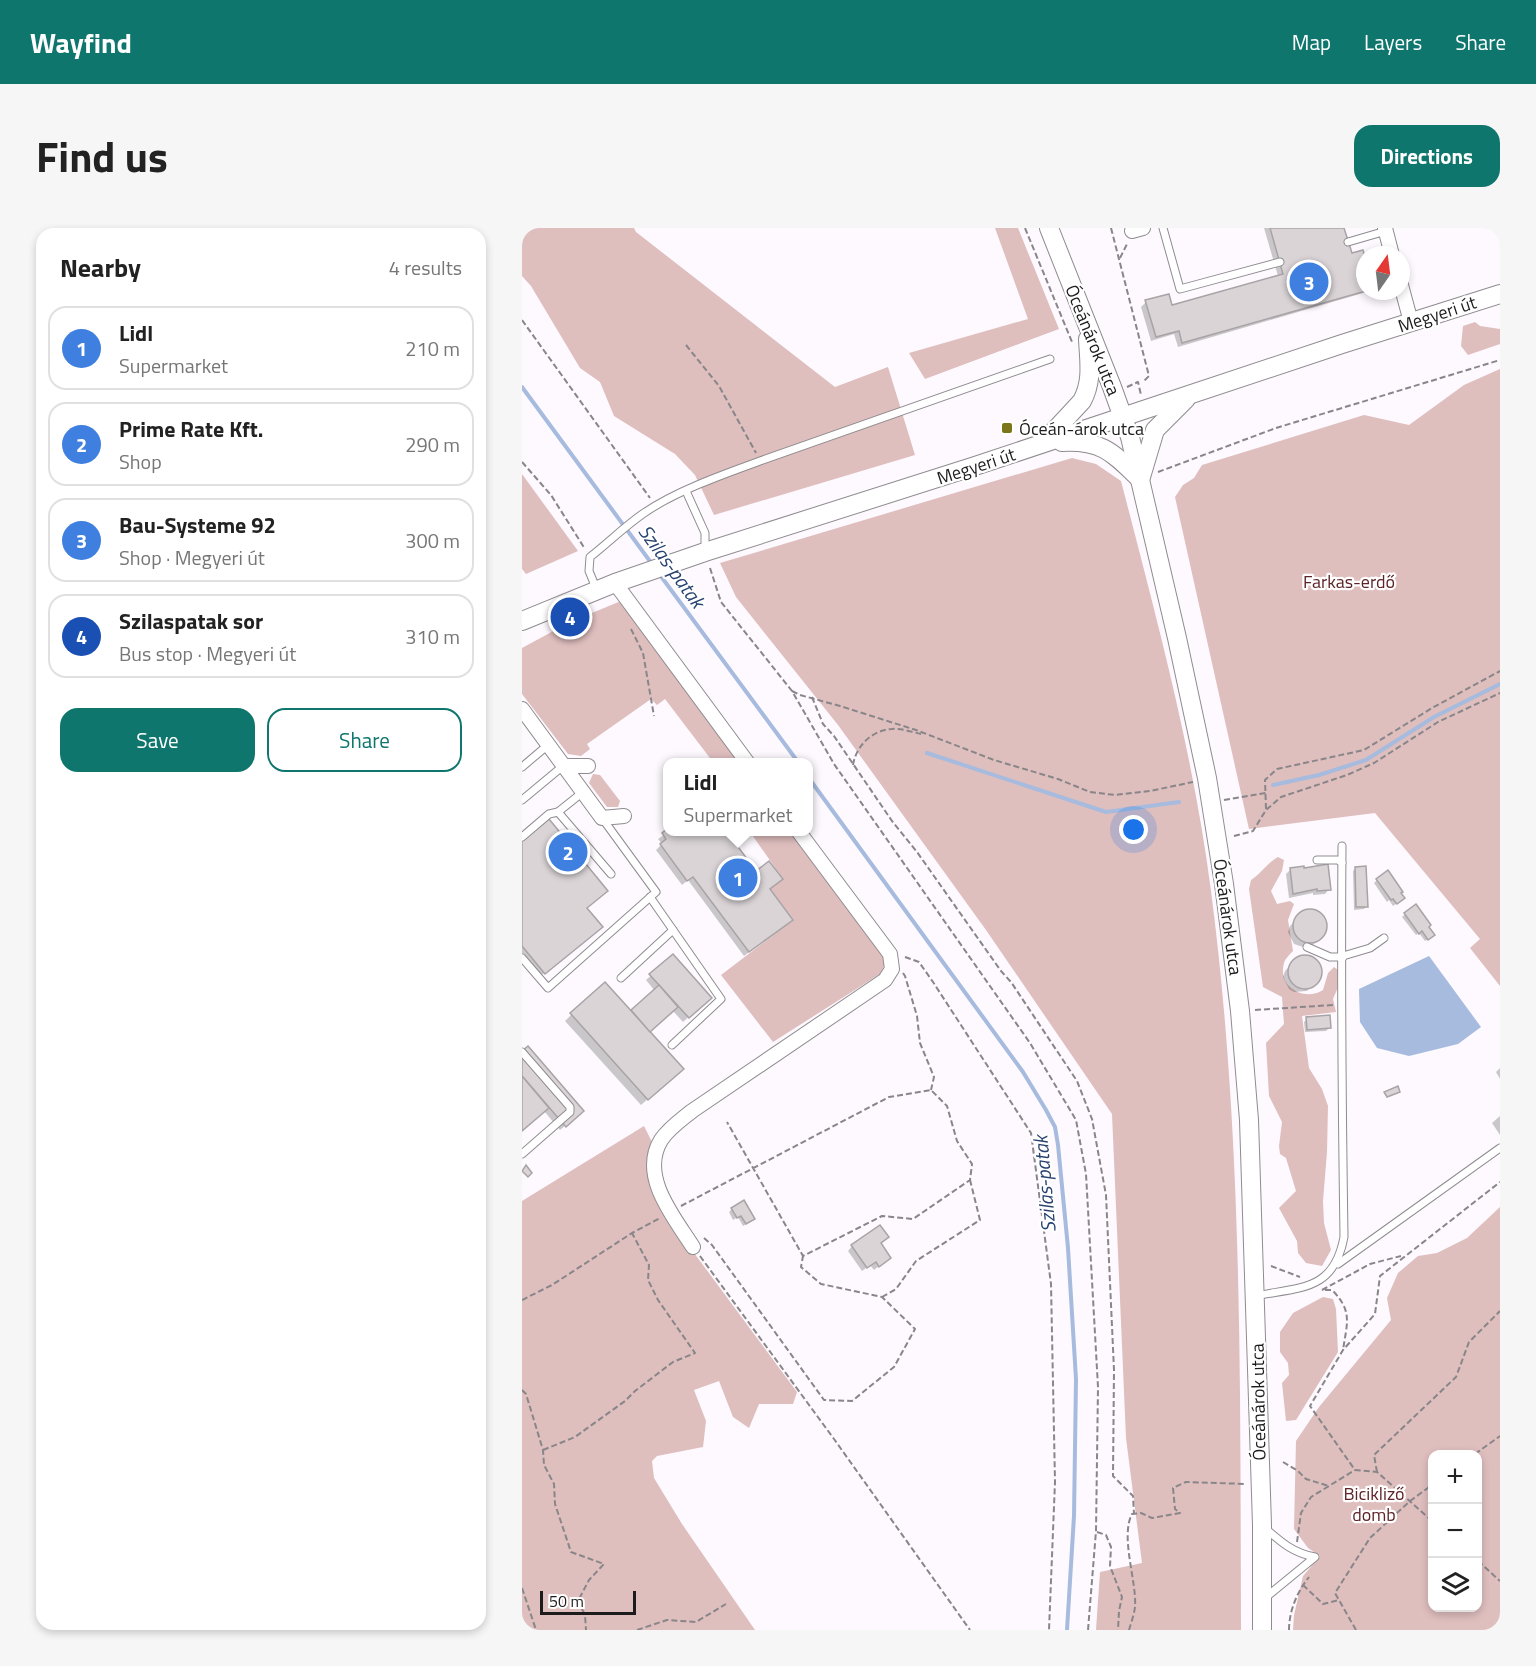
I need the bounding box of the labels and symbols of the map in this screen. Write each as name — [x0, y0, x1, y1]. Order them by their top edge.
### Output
north arrow — [1356, 246, 1410, 300]
pin: 3 — [1290, 260, 1328, 304]
street label: Óceánárok utca — [1059, 281, 1127, 399]
street label: Megyeri út — [1394, 288, 1480, 339]
place label: Óceán-árok utca — [1019, 415, 1144, 442]
marker: Óceán-árok utca — [1000, 421, 1014, 435]
street label: Megyeri út — [933, 440, 1019, 491]
water label: Szilas-patak — [631, 518, 714, 616]
park label: Farkas-erdő — [1303, 568, 1395, 595]
pin: 4 — [550, 594, 590, 640]
your location — [1119, 815, 1148, 844]
pin: 2 — [548, 830, 588, 874]
pin: 1 — [718, 856, 758, 900]
street label: Óceánárok utca — [1206, 857, 1250, 977]
water label: Szilas-patak — [1024, 1132, 1064, 1234]
street label: Óceánárok utca — [1243, 1343, 1273, 1461]
park label: Bicikliző domb — [1343, 1480, 1405, 1528]
scale bar — [540, 1588, 636, 1616]

